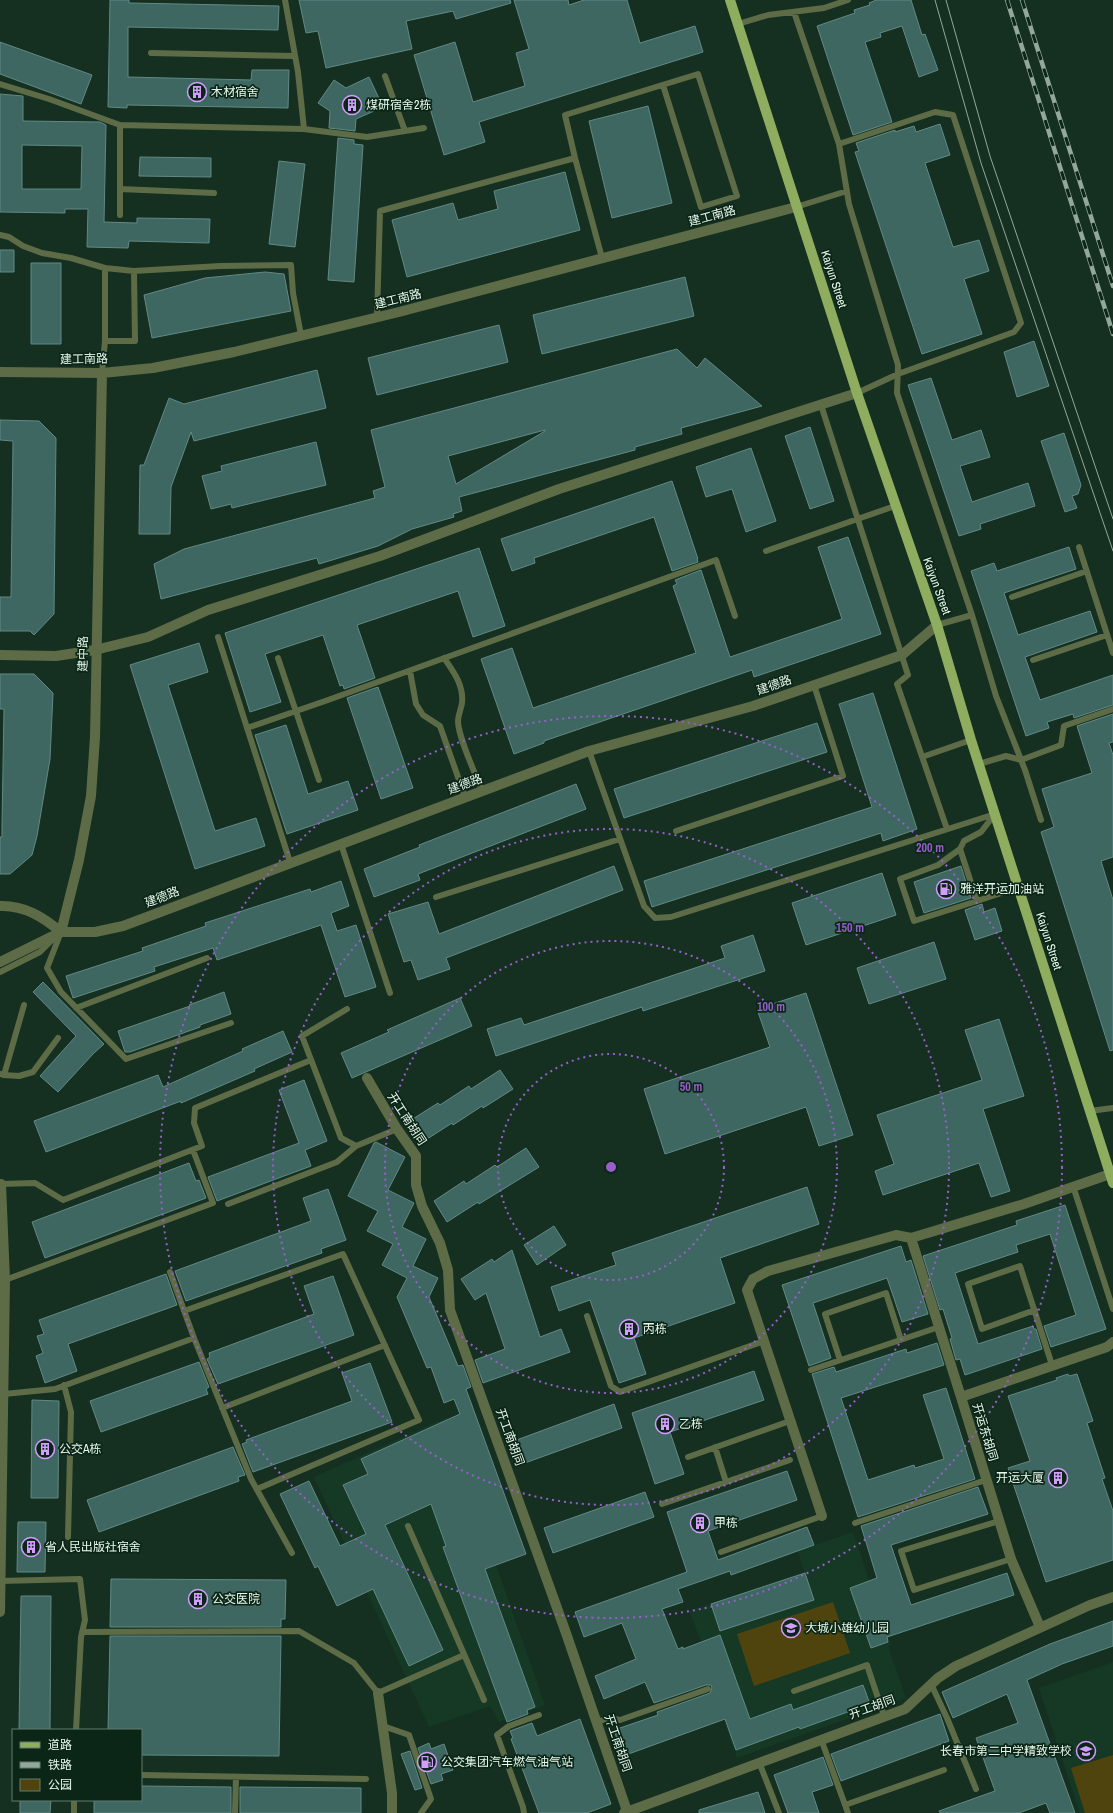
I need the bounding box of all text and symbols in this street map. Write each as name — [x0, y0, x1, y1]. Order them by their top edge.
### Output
building icon: 木材宿舍 — [186, 81, 208, 103]
place label: 木材宿舍 — [211, 84, 259, 100]
building icon: 煤研宿舍2栋 — [341, 94, 363, 116]
place label: 煤研宿舍2栋 — [366, 97, 431, 113]
street label: 建工南路 — [687, 202, 737, 230]
street label: Kaiyun Street — [817, 248, 851, 310]
street label: 建工南路 — [373, 285, 423, 313]
street label: 建工南路 — [60, 351, 108, 367]
street label: Kaiyun Street — [919, 555, 955, 617]
street label: 建中路 — [75, 636, 91, 672]
street label: 建德路 — [754, 672, 794, 698]
street label: 建德路 — [445, 770, 485, 798]
text: 200 m — [916, 840, 944, 856]
fuel station icon: 雅洋开运加油站 — [935, 878, 957, 900]
place label: 雅洋开运加油站 — [960, 881, 1044, 897]
street label: 建德路 — [142, 883, 182, 911]
street label: Kaiyun Street — [1032, 910, 1066, 972]
text: 150 m — [836, 920, 864, 936]
text: 100 m — [757, 999, 785, 1015]
text: 50 m — [680, 1079, 702, 1095]
street label: 开工南胡同 — [384, 1089, 430, 1149]
centre of rings — [604, 1160, 618, 1174]
building icon: 丙栋 — [618, 1318, 640, 1340]
place label: 丙栋 — [643, 1321, 667, 1337]
street label: 开运东胡同 — [969, 1401, 1001, 1463]
street label: 开工南胡同 — [492, 1406, 528, 1468]
building icon: 乙栋 — [654, 1413, 676, 1435]
place label: 乙栋 — [679, 1416, 703, 1432]
building icon: 公交A栋 — [34, 1438, 56, 1460]
place label: 公交A栋 — [59, 1441, 102, 1457]
building icon: 开运大厦 — [1047, 1467, 1069, 1489]
place label: 开运大厦 — [996, 1470, 1044, 1486]
building icon: 甲栋 — [689, 1512, 711, 1534]
place label: 甲栋 — [714, 1515, 738, 1531]
building icon: 省人民出版社宿舍 — [20, 1536, 42, 1558]
place label: 省人民出版社宿舍 — [45, 1539, 141, 1555]
building icon: 公交医院 — [187, 1588, 209, 1610]
place label: 公交医院 — [212, 1591, 260, 1607]
school or university icon: 大城小雄幼儿园 — [780, 1617, 802, 1639]
place label: 大城小雄幼儿园 — [805, 1620, 889, 1636]
street label: 开工胡同 — [847, 1691, 897, 1723]
street label: 开工南胡同 — [601, 1712, 635, 1774]
legend — [12, 1729, 142, 1801]
text: 道路 — [48, 1737, 72, 1753]
school or university icon: 长春市第二中学精致学校 — [1075, 1740, 1097, 1762]
place label: 长春市第二中学精致学校 — [940, 1743, 1072, 1759]
fuel station icon: 公交集团汽车燃气油气站 — [416, 1751, 438, 1773]
place label: 公交集团汽车燃气油气站 — [441, 1754, 573, 1770]
text: 铁路 — [48, 1757, 72, 1773]
text: 公园 — [48, 1777, 72, 1793]

